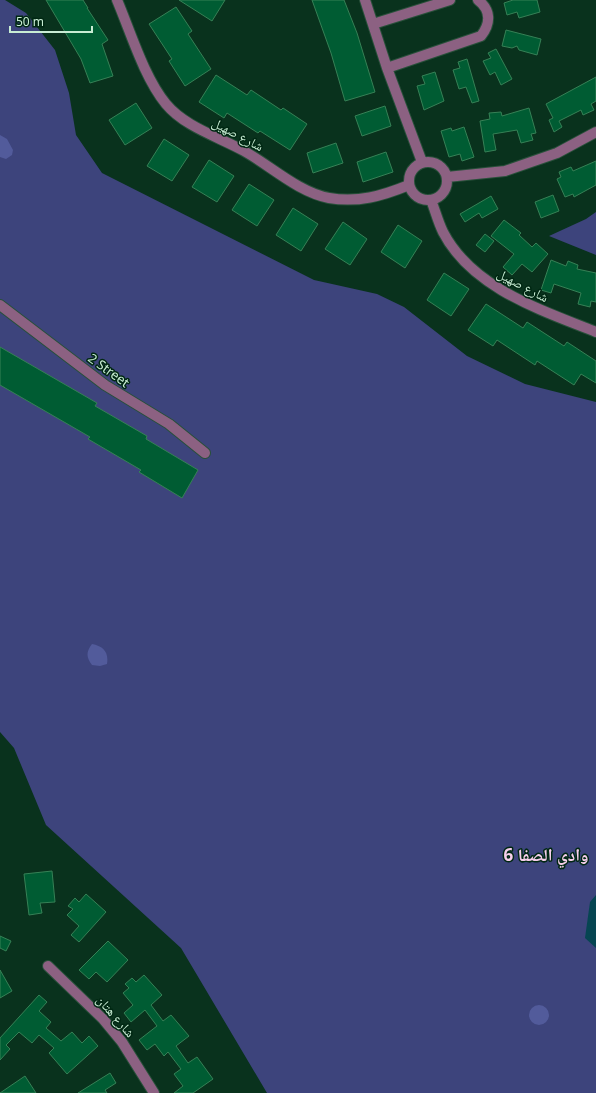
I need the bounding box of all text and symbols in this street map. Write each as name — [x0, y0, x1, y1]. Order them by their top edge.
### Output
scale bar — [10, 8, 92, 34]
text: 50 m — [16, 13, 44, 30]
street label: شارع صهيل — [209, 113, 267, 156]
street label: شارع صهيل — [494, 264, 552, 307]
street label: 2 Street — [85, 349, 134, 391]
district label: وادي الصفا 6 — [504, 843, 588, 869]
street label: شارع هتان — [92, 991, 139, 1042]

